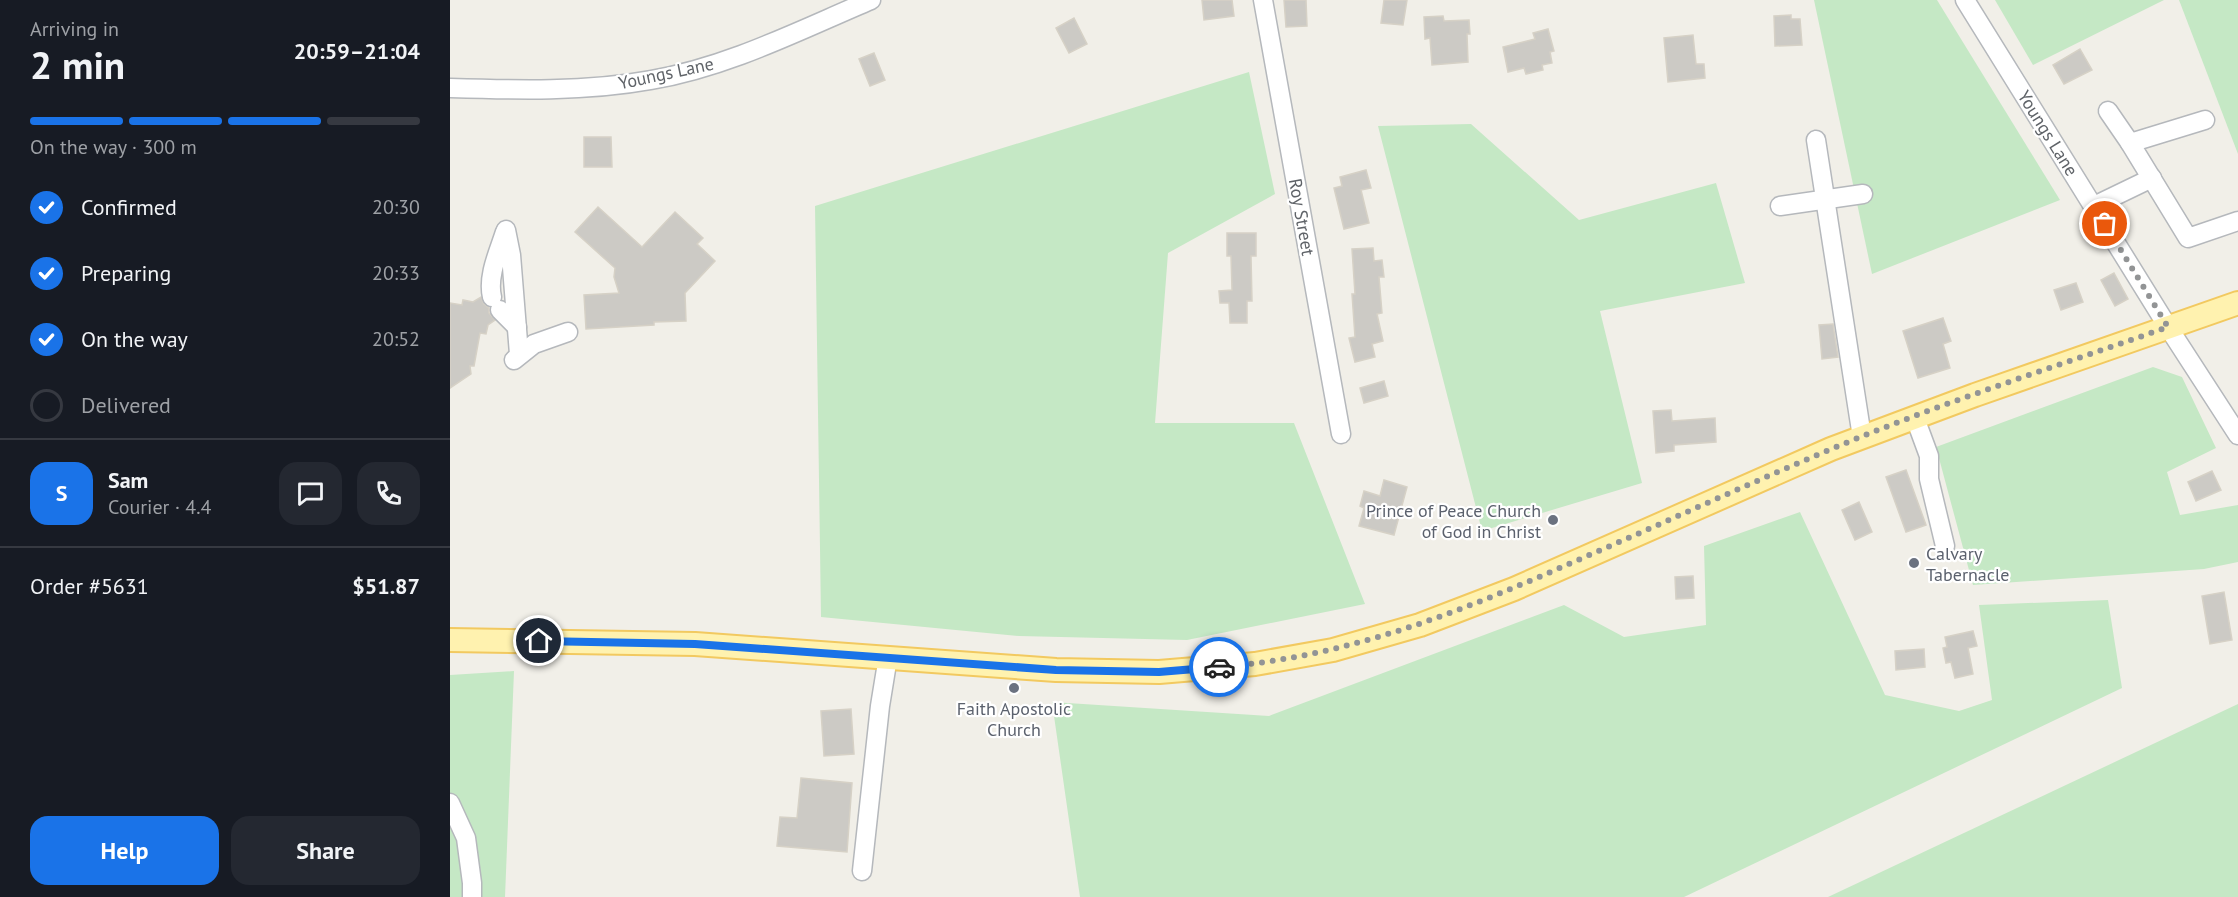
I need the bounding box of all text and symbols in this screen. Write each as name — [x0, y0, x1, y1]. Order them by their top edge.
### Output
text: Arriving in — [30, 16, 119, 42]
text: 20:59–21:04 — [294, 37, 420, 65]
text: 2 min — [30, 39, 125, 90]
street label: Youngs Lane — [616, 52, 716, 94]
street label: Youngs Lane — [2013, 86, 2083, 180]
text: On the way · 300 m — [30, 134, 197, 160]
street label: Roy Street — [1284, 177, 1320, 257]
icon: check — [30, 191, 63, 224]
text: Confirmed — [81, 193, 177, 221]
text: 20:30 — [372, 194, 420, 220]
pin — [2079, 198, 2130, 249]
icon: bag — [2088, 207, 2121, 240]
icon: check — [30, 257, 63, 290]
text: Preparing — [81, 259, 171, 287]
text: 20:33 — [372, 260, 420, 286]
icon: check — [30, 323, 63, 356]
text: On the way — [81, 325, 188, 353]
text: 20:52 — [372, 326, 420, 352]
text: Delivered — [81, 391, 171, 419]
button: chat — [279, 462, 342, 525]
button: phone — [357, 462, 420, 525]
text: Sam — [108, 466, 148, 494]
text: S — [56, 479, 67, 507]
text: Courier · 4.4 — [108, 494, 211, 520]
place label: Prince of Peace Church of God in Christ — [1366, 499, 1541, 543]
marker: Prince of Peace Church of God in Christ — [1546, 513, 1560, 527]
place label: Calvary Tabernacle — [1926, 542, 2009, 586]
marker: Calvary Tabernacle — [1907, 556, 1921, 570]
text: Order #5631 — [30, 572, 149, 600]
text: $51.87 — [352, 572, 420, 600]
pin — [513, 615, 564, 666]
icon: home — [522, 624, 555, 657]
courier — [1189, 637, 1249, 697]
icon: car — [1203, 651, 1236, 684]
marker: Faith Apostolic Church — [1007, 681, 1021, 695]
place label: Faith Apostolic Church — [957, 697, 1071, 741]
button: Help — [30, 816, 219, 885]
button: Share — [231, 816, 420, 885]

